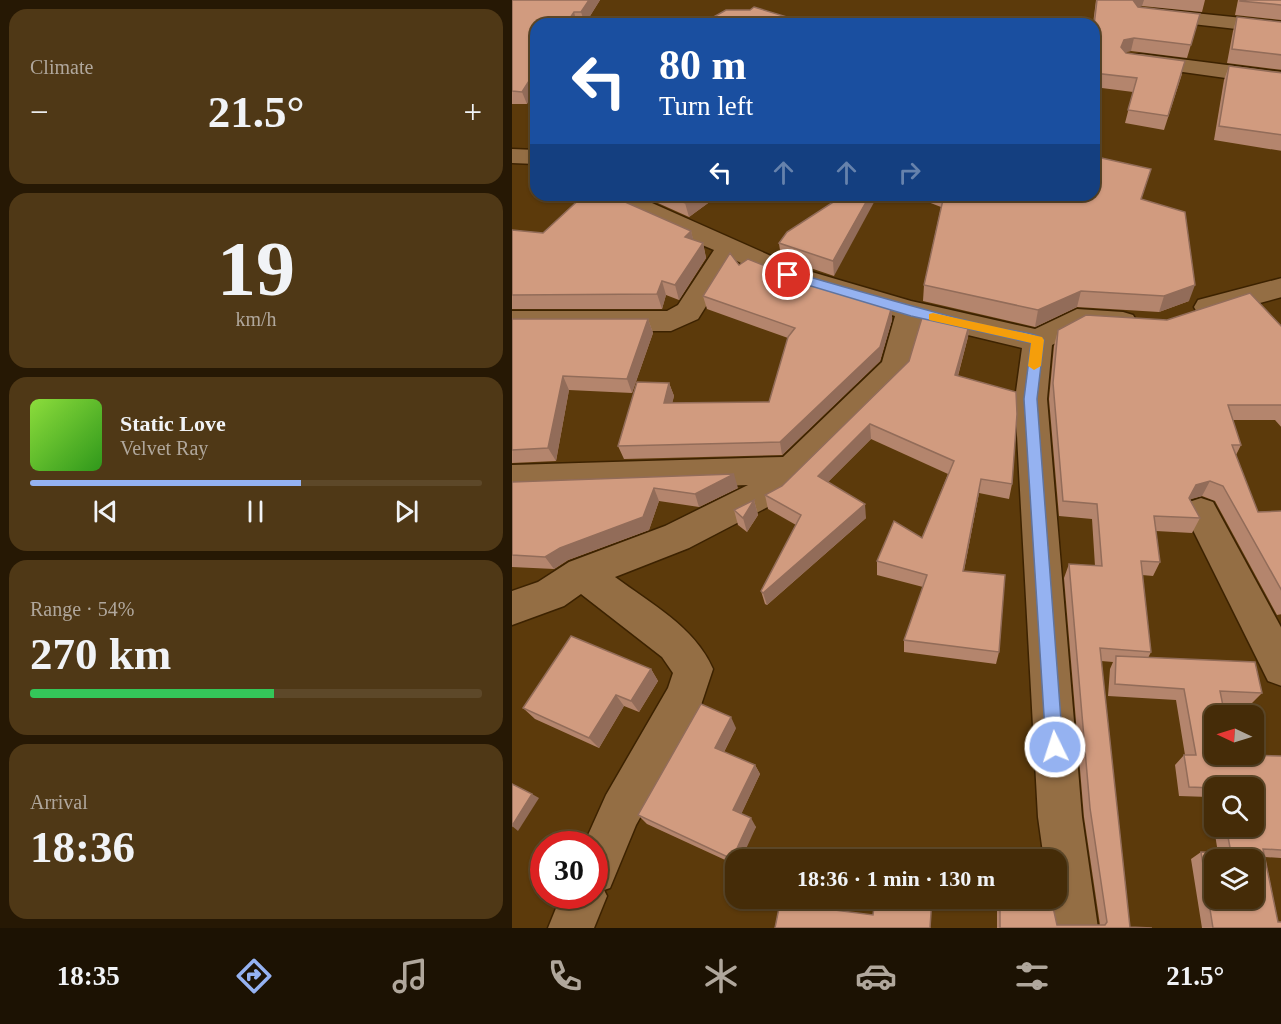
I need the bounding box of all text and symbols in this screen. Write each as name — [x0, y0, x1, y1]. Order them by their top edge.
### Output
icon: left — [560, 42, 638, 120]
text: 80 m — [659, 42, 747, 88]
text: Climate — [30, 56, 93, 78]
text: 21.5° — [208, 87, 304, 137]
text: Turn left — [659, 91, 753, 121]
text: − — [30, 94, 49, 130]
text: + — [463, 94, 482, 130]
icon: left — [704, 156, 737, 189]
icon: ahead — [767, 156, 800, 189]
icon: ahead — [830, 156, 863, 189]
icon: right — [893, 156, 926, 189]
text: 19 — [217, 225, 295, 312]
pin — [762, 249, 813, 300]
icon: arrive — [771, 258, 804, 291]
text: km/h — [235, 308, 277, 330]
text: Static Love — [120, 411, 226, 436]
text: Velvet Ray — [120, 437, 208, 459]
icon: previous — [89, 495, 122, 528]
icon: pause — [239, 495, 272, 528]
icon: next — [390, 495, 423, 528]
text: Range · 54% — [30, 598, 134, 620]
text: 270 km — [30, 629, 171, 679]
north arrow — [1204, 705, 1264, 765]
map controls — [1204, 705, 1264, 909]
position arrow — [1023, 715, 1087, 779]
button: search — [1204, 777, 1264, 837]
text: Arrival — [30, 791, 88, 813]
text: 18:36 — [30, 822, 135, 872]
speed limit sign: 30 — [530, 831, 608, 909]
button: layers — [1204, 849, 1264, 909]
text: 18:36 · 1 min · 130 m — [797, 866, 995, 891]
icon: directions — [233, 955, 275, 997]
icon: music — [389, 955, 431, 997]
icon: phone — [544, 955, 586, 997]
icon: climate — [700, 955, 742, 997]
icon: car — [855, 955, 897, 997]
icon: filters — [1011, 955, 1053, 997]
text: 18:35 — [57, 961, 120, 991]
text: 21.5° — [1166, 961, 1224, 991]

